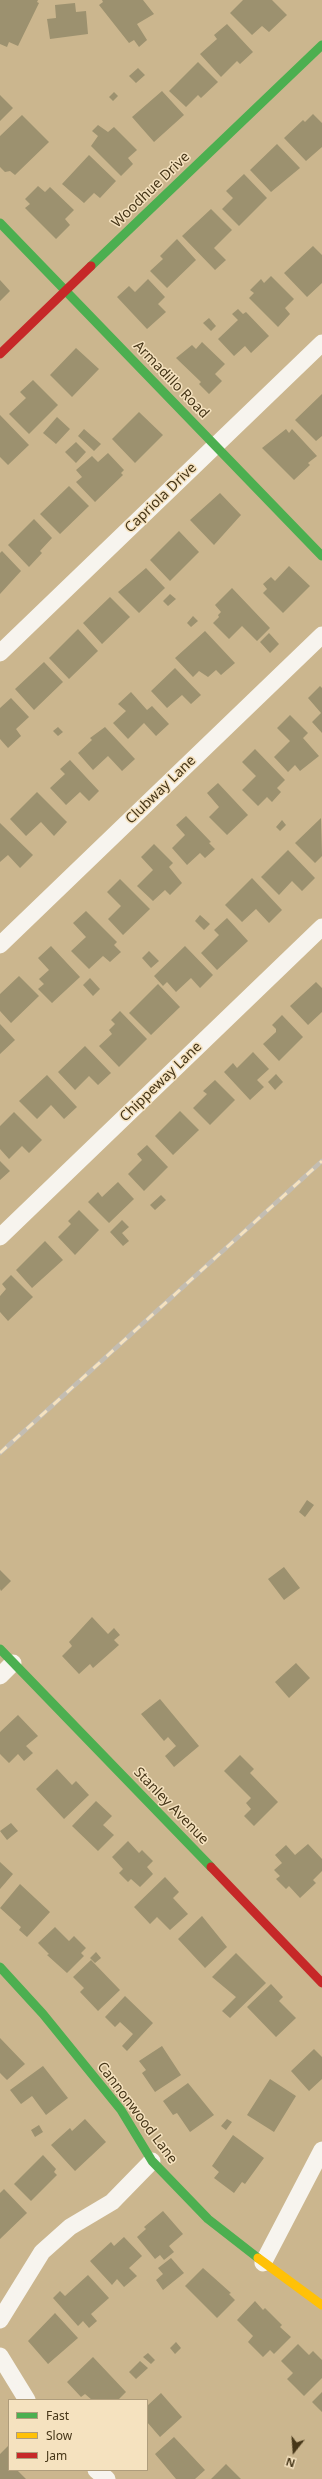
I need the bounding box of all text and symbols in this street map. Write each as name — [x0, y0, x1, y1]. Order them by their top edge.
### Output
street label: Woodhue Drive — [109, 149, 193, 231]
street label: Armadillo Road — [130, 338, 212, 422]
street label: Capriola Drive — [122, 460, 200, 536]
street label: Clubway Lane — [123, 752, 199, 828]
street label: Chippeway Lane — [117, 1039, 205, 1125]
street label: Stanley Avenue — [130, 1764, 212, 1848]
street label: Cannonwood Lane — [93, 2059, 181, 2167]
legend — [8, 2399, 148, 2471]
text: Fast — [46, 2407, 69, 2424]
text: Slow — [46, 2427, 72, 2444]
north arrow — [274, 2431, 314, 2471]
text: Jam — [46, 2447, 67, 2464]
text: N — [284, 2454, 297, 2471]

